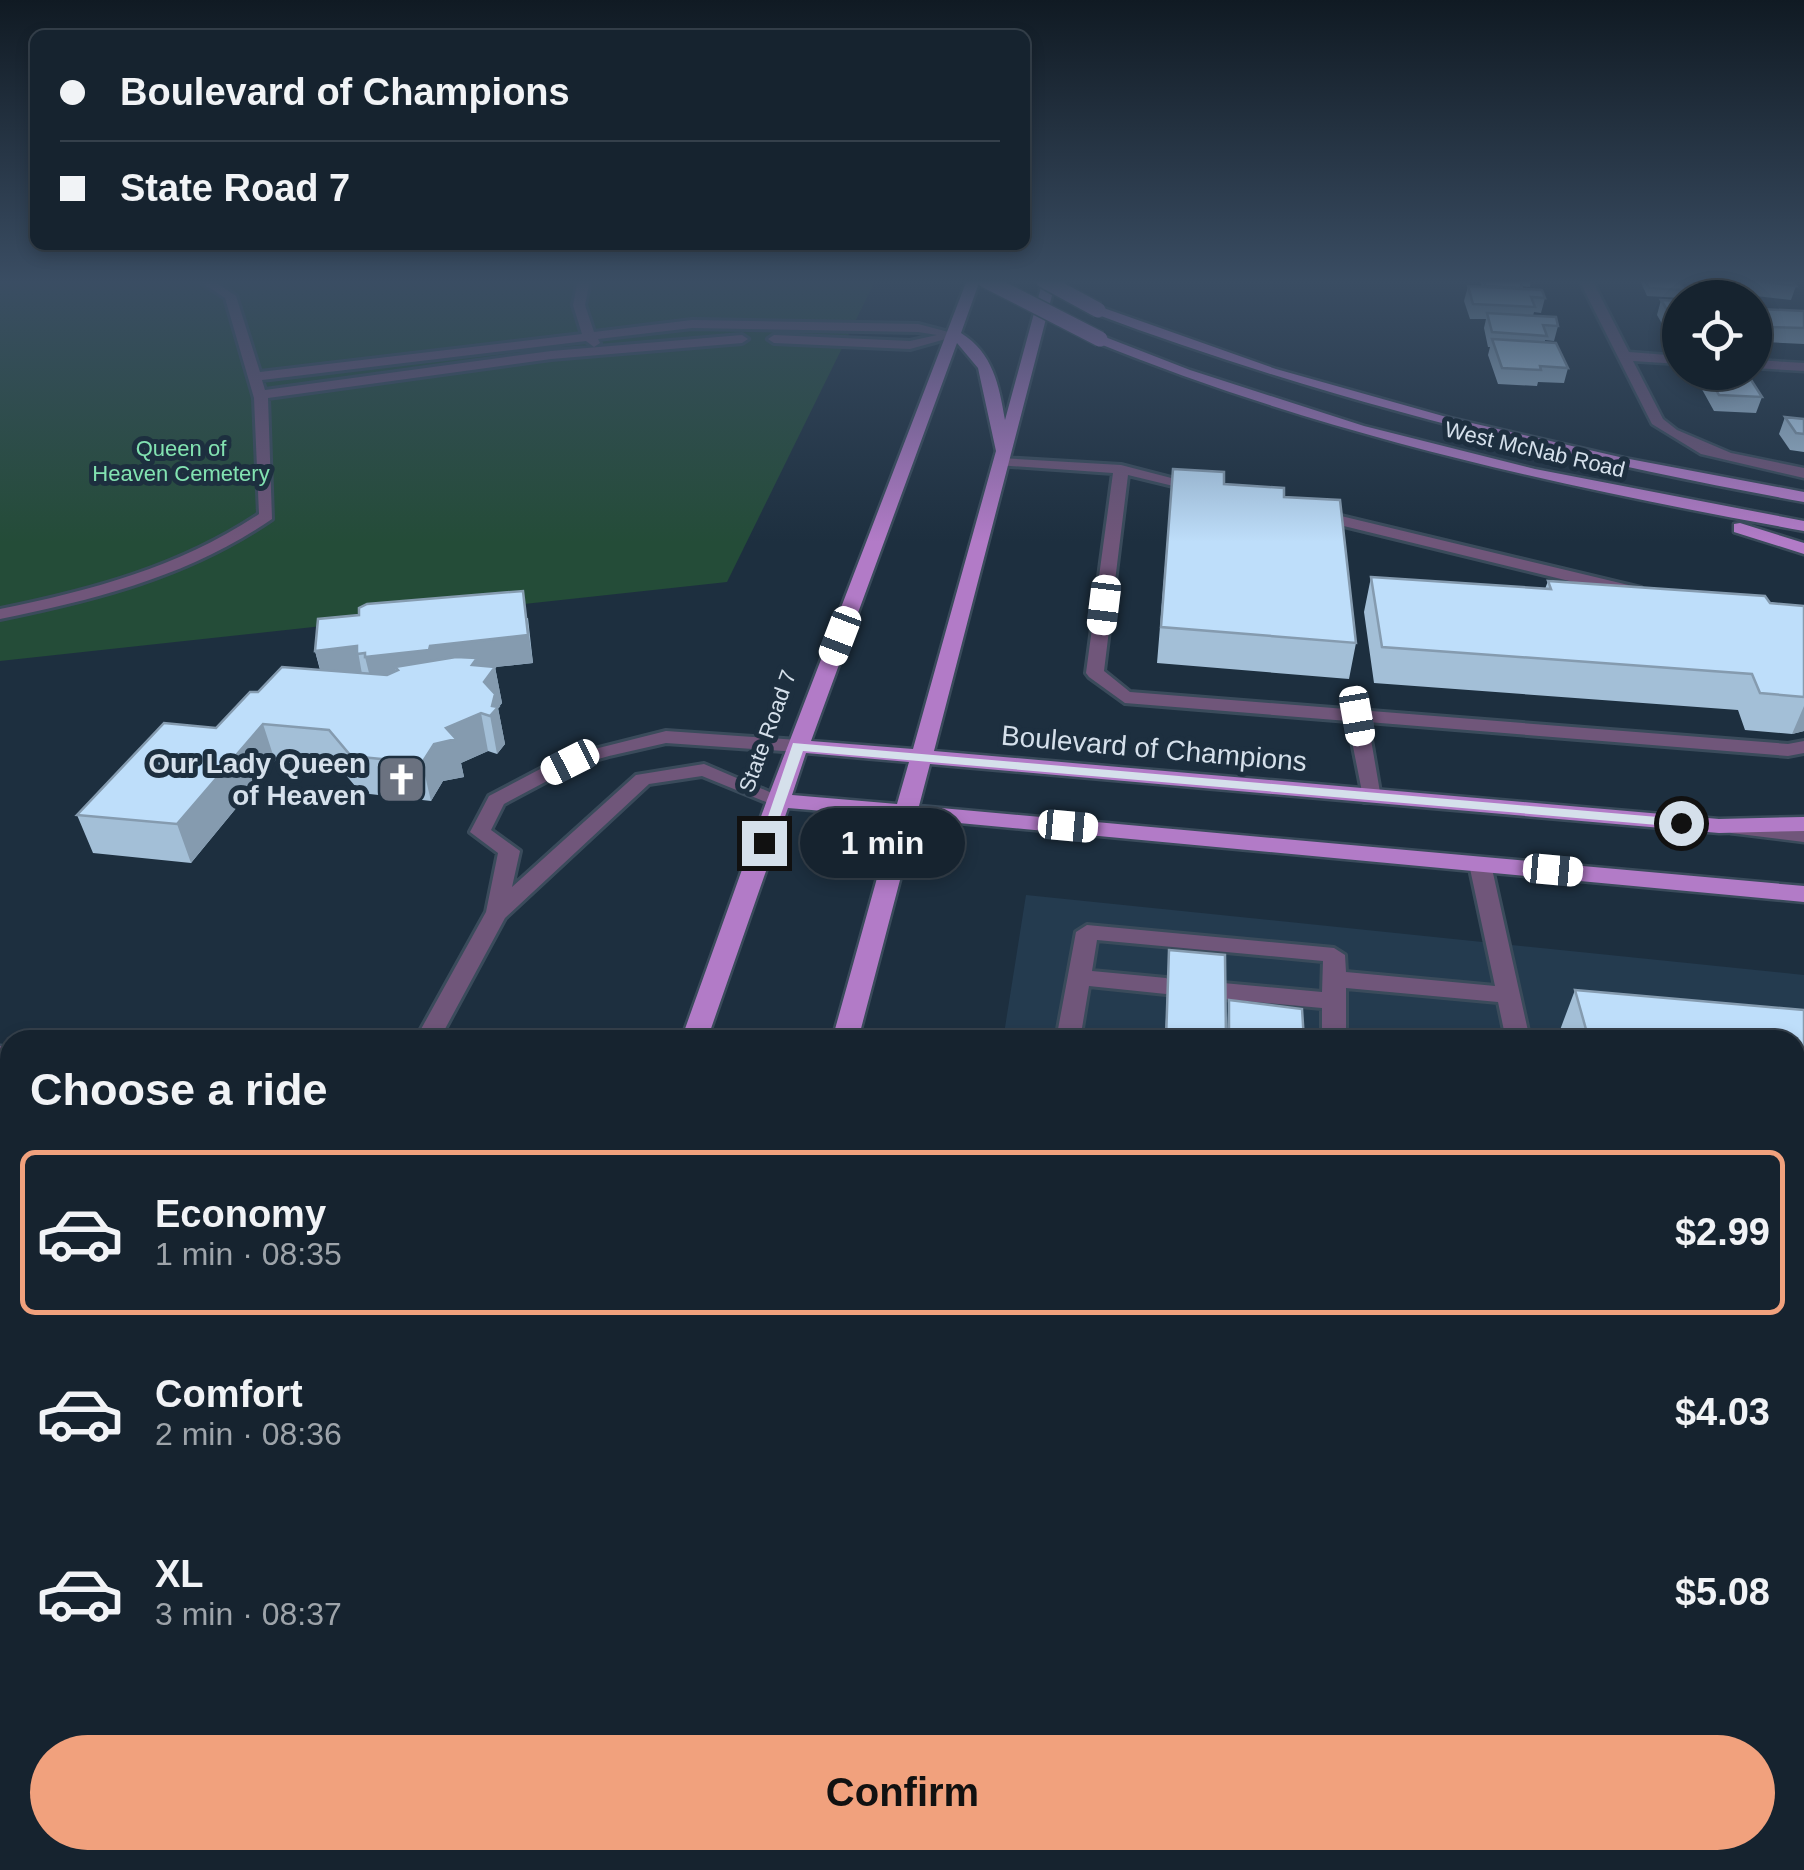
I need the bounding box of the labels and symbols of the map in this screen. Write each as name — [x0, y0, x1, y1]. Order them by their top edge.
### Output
street label: West McNab Road — [1442, 417, 1627, 482]
park label: Queen of Heaven Cemetery — [92, 436, 270, 486]
car — [1085, 573, 1123, 637]
car — [815, 603, 865, 669]
street label: State Road 7 — [734, 667, 801, 796]
car — [1337, 684, 1377, 748]
street label: Boulevard of Champions — [1000, 720, 1308, 777]
car — [536, 735, 604, 789]
place label: Our Lady Queen of Heaven — [148, 748, 366, 811]
church icon: Our Lady Queen of Heaven — [375, 753, 427, 805]
route start — [1659, 801, 1704, 846]
callout: 1 min — [799, 808, 964, 878]
car — [1037, 808, 1099, 844]
route end — [742, 821, 787, 866]
car — [1522, 852, 1584, 888]

